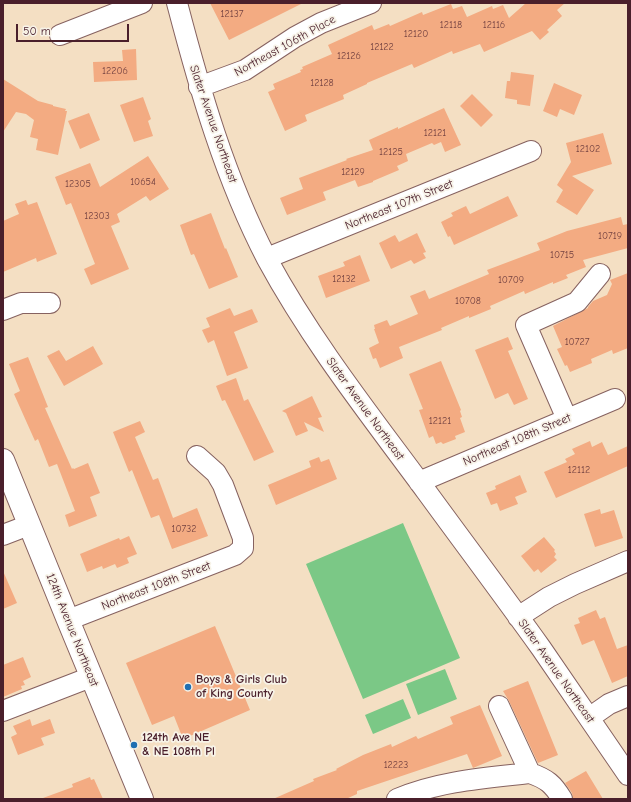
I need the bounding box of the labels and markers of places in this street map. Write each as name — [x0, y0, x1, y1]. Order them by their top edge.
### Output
place label: Boys & Girls Club of King County — [196, 673, 287, 701]
marker: Boys & Girls Club of King County — [183, 682, 193, 692]
place label: 124th Ave NE & NE 108th Pl — [142, 731, 215, 759]
marker: 124th Ave NE & NE 108th Pl — [129, 740, 139, 750]

